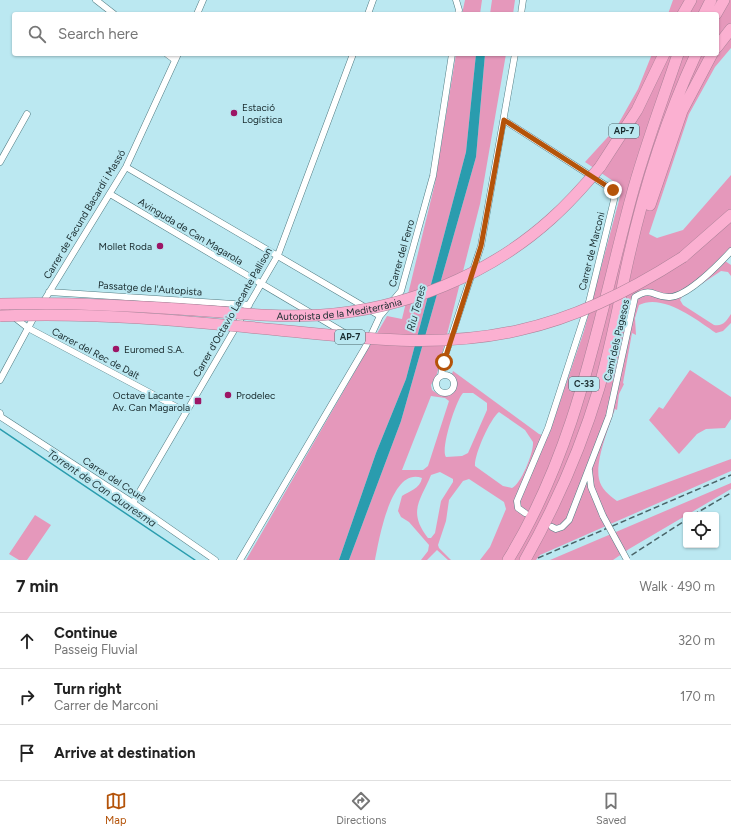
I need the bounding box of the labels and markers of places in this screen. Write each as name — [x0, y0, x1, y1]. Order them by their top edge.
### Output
place label: Estació Logística — [242, 101, 282, 126]
marker: Estació Logística — [229, 108, 239, 118]
place label: Mollet Roda — [99, 240, 152, 253]
marker: Mollet Roda — [155, 241, 165, 251]
place label: Euromed S.A. — [124, 343, 184, 356]
marker: Euromed S.A. — [111, 344, 121, 354]
place label: Octave Lacante - Av. Can Magarola — [112, 389, 190, 414]
place label: Prodelec — [236, 389, 276, 402]
marker: Prodelec — [223, 390, 233, 400]
marker: Octave Lacante - Av. Can Magarola — [193, 396, 203, 406]

